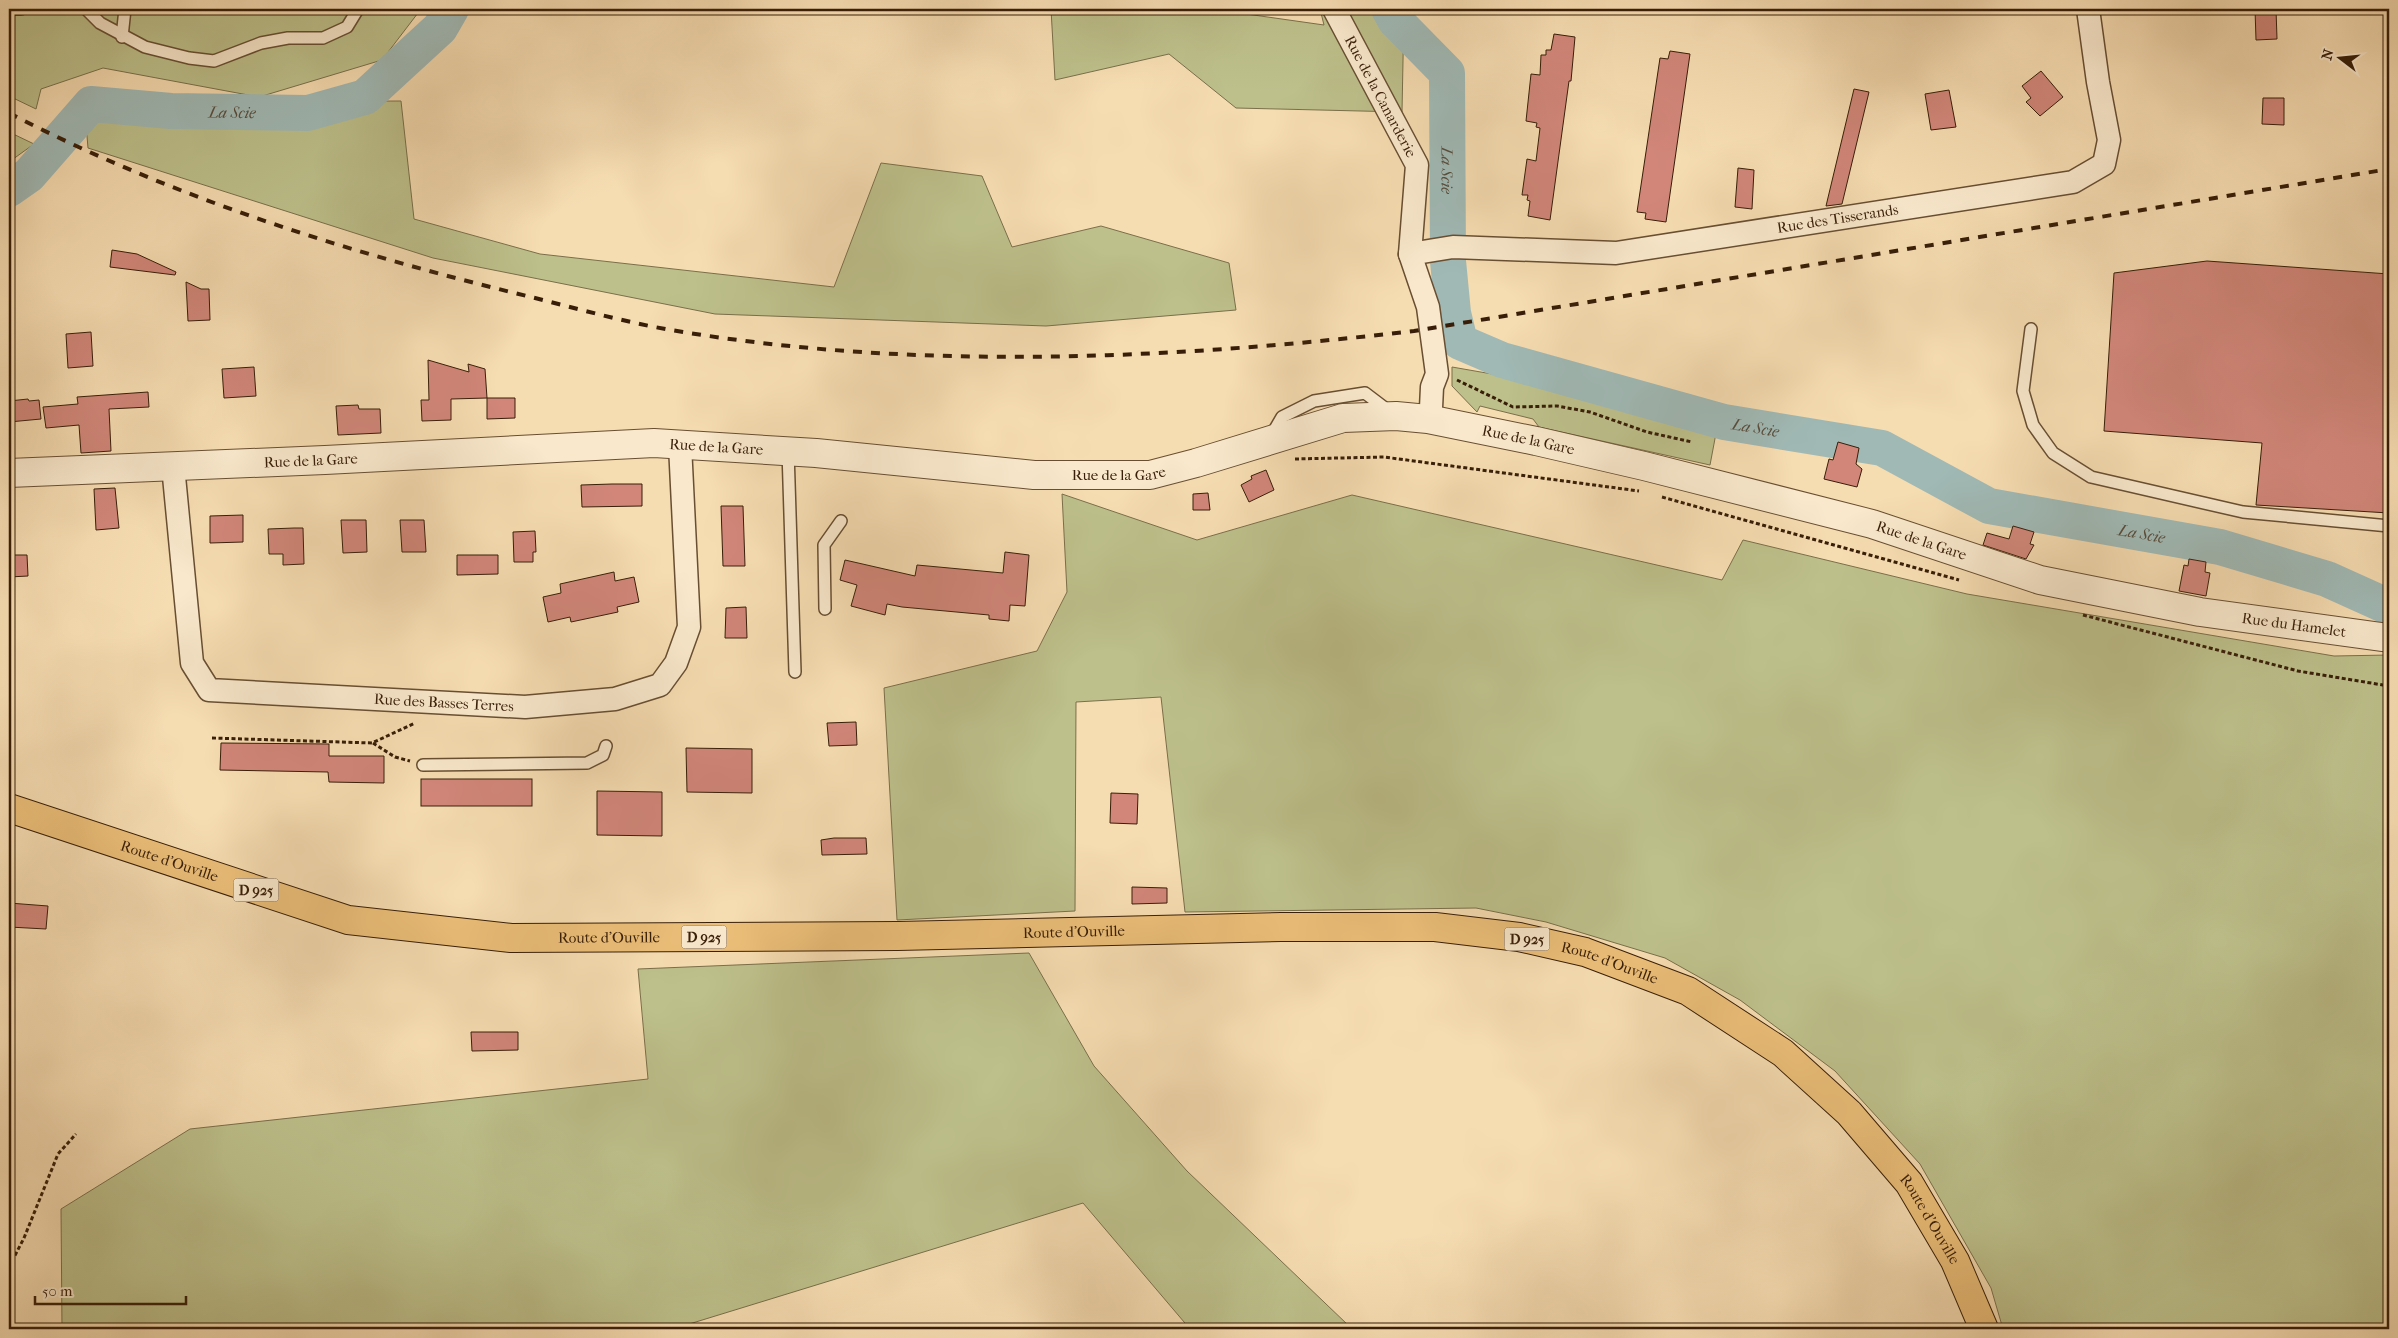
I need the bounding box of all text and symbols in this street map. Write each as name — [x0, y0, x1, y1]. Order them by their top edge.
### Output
street label: Rue de la Canarderie — [1341, 32, 1421, 161]
north arrow — [2316, 32, 2366, 82]
text: N — [2318, 47, 2338, 62]
water label: La Scie — [207, 103, 256, 122]
water label: La Scie — [1437, 146, 1457, 194]
street label: Rue des Tisserands — [1776, 200, 1900, 237]
water label: La Scie — [1730, 414, 1781, 441]
street label: Rue de la Gare — [1480, 421, 1577, 459]
street label: Rue de la Gare — [669, 435, 764, 459]
street label: Rue de la Gare — [263, 449, 359, 472]
street label: Rue de la Gare — [1072, 462, 1168, 484]
street label: Rue de la Gare — [1874, 517, 1969, 564]
water label: La Scie — [2116, 520, 2167, 547]
street label: Rue du Hamelet — [2241, 609, 2348, 641]
street label: Rue des Basses Terres — [373, 690, 515, 715]
street label: Route d'Ouville — [118, 836, 221, 886]
road number: D 925 — [234, 878, 278, 902]
street label: Route d'Ouville — [1023, 922, 1126, 942]
road number: D 925 — [682, 926, 726, 949]
street label: Route d'Ouville — [558, 928, 661, 947]
road number: D 925 — [1504, 928, 1550, 951]
street label: Route d'Ouville — [1559, 938, 1661, 988]
street label: Route d'Ouville — [1896, 1170, 1964, 1268]
scale bar — [35, 1273, 186, 1305]
text: 50 m — [42, 1282, 73, 1300]

